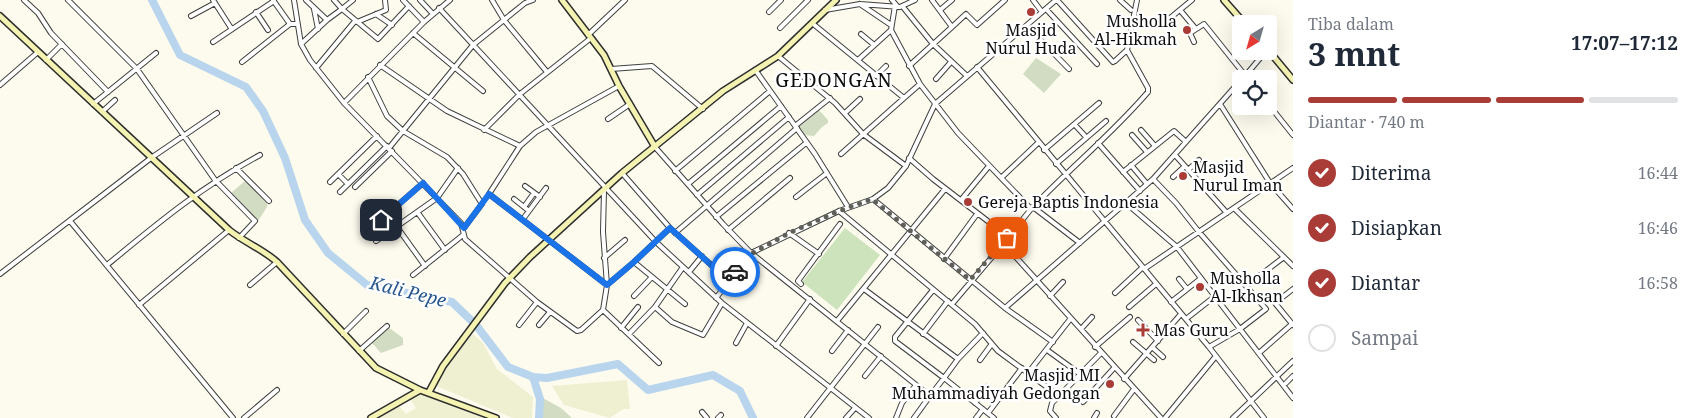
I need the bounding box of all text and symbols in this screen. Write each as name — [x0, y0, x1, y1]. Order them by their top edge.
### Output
marker: Masjid Nurul Huda — [1025, 6, 1037, 18]
place label: Musholla Al-Hikmah — [1094, 10, 1177, 50]
text: Tiba dalam — [1308, 13, 1394, 35]
north arrow — [1232, 15, 1278, 60]
map controls — [1232, 15, 1277, 115]
place label: Masjid Nurul Huda — [986, 19, 1076, 59]
marker: Musholla Al-Hikmah — [1181, 24, 1193, 36]
text: 17:07–17:12 — [1571, 30, 1678, 56]
text: 3 mnt — [1308, 32, 1400, 75]
district label: GEDONGAN — [775, 67, 893, 93]
button: locate — [1232, 70, 1277, 115]
text: Diantar · 740 m — [1308, 111, 1425, 133]
place label: Masjid Nurul Iman — [1193, 156, 1283, 196]
icon: check — [1308, 159, 1336, 187]
text: Diterima — [1351, 160, 1431, 186]
text: 16:44 — [1638, 162, 1678, 184]
marker: Masjid Nurul Iman — [1177, 170, 1189, 182]
place label: Gereja Baptis Indonesia — [978, 191, 1159, 213]
marker: Gereja Baptis Indonesia — [962, 196, 974, 208]
pin — [360, 199, 402, 241]
icon: home — [367, 206, 395, 234]
icon: check — [1308, 214, 1336, 242]
text: Disiapkan — [1351, 215, 1442, 241]
pin — [986, 217, 1028, 259]
text: 16:46 — [1638, 217, 1678, 239]
icon: bag — [993, 224, 1021, 252]
courier — [710, 247, 760, 297]
icon: car — [721, 258, 749, 286]
place label: Musholla Al-Ikhsan — [1210, 267, 1283, 307]
icon: check — [1308, 269, 1336, 297]
water label: Kali Pepe — [367, 270, 449, 312]
text: Diantar — [1351, 270, 1420, 296]
text: 16:58 — [1638, 272, 1678, 294]
marker: Musholla Al-Ikhsan — [1194, 281, 1206, 293]
place label: Mas Guru — [1154, 319, 1229, 341]
marker: Mas Guru — [1136, 323, 1150, 337]
text: Sampai — [1351, 325, 1418, 351]
place label: Masjid MI Muhammadiyah Gedongan — [892, 364, 1100, 404]
marker: Masjid MI Muhammadiyah Gedongan — [1104, 378, 1116, 390]

